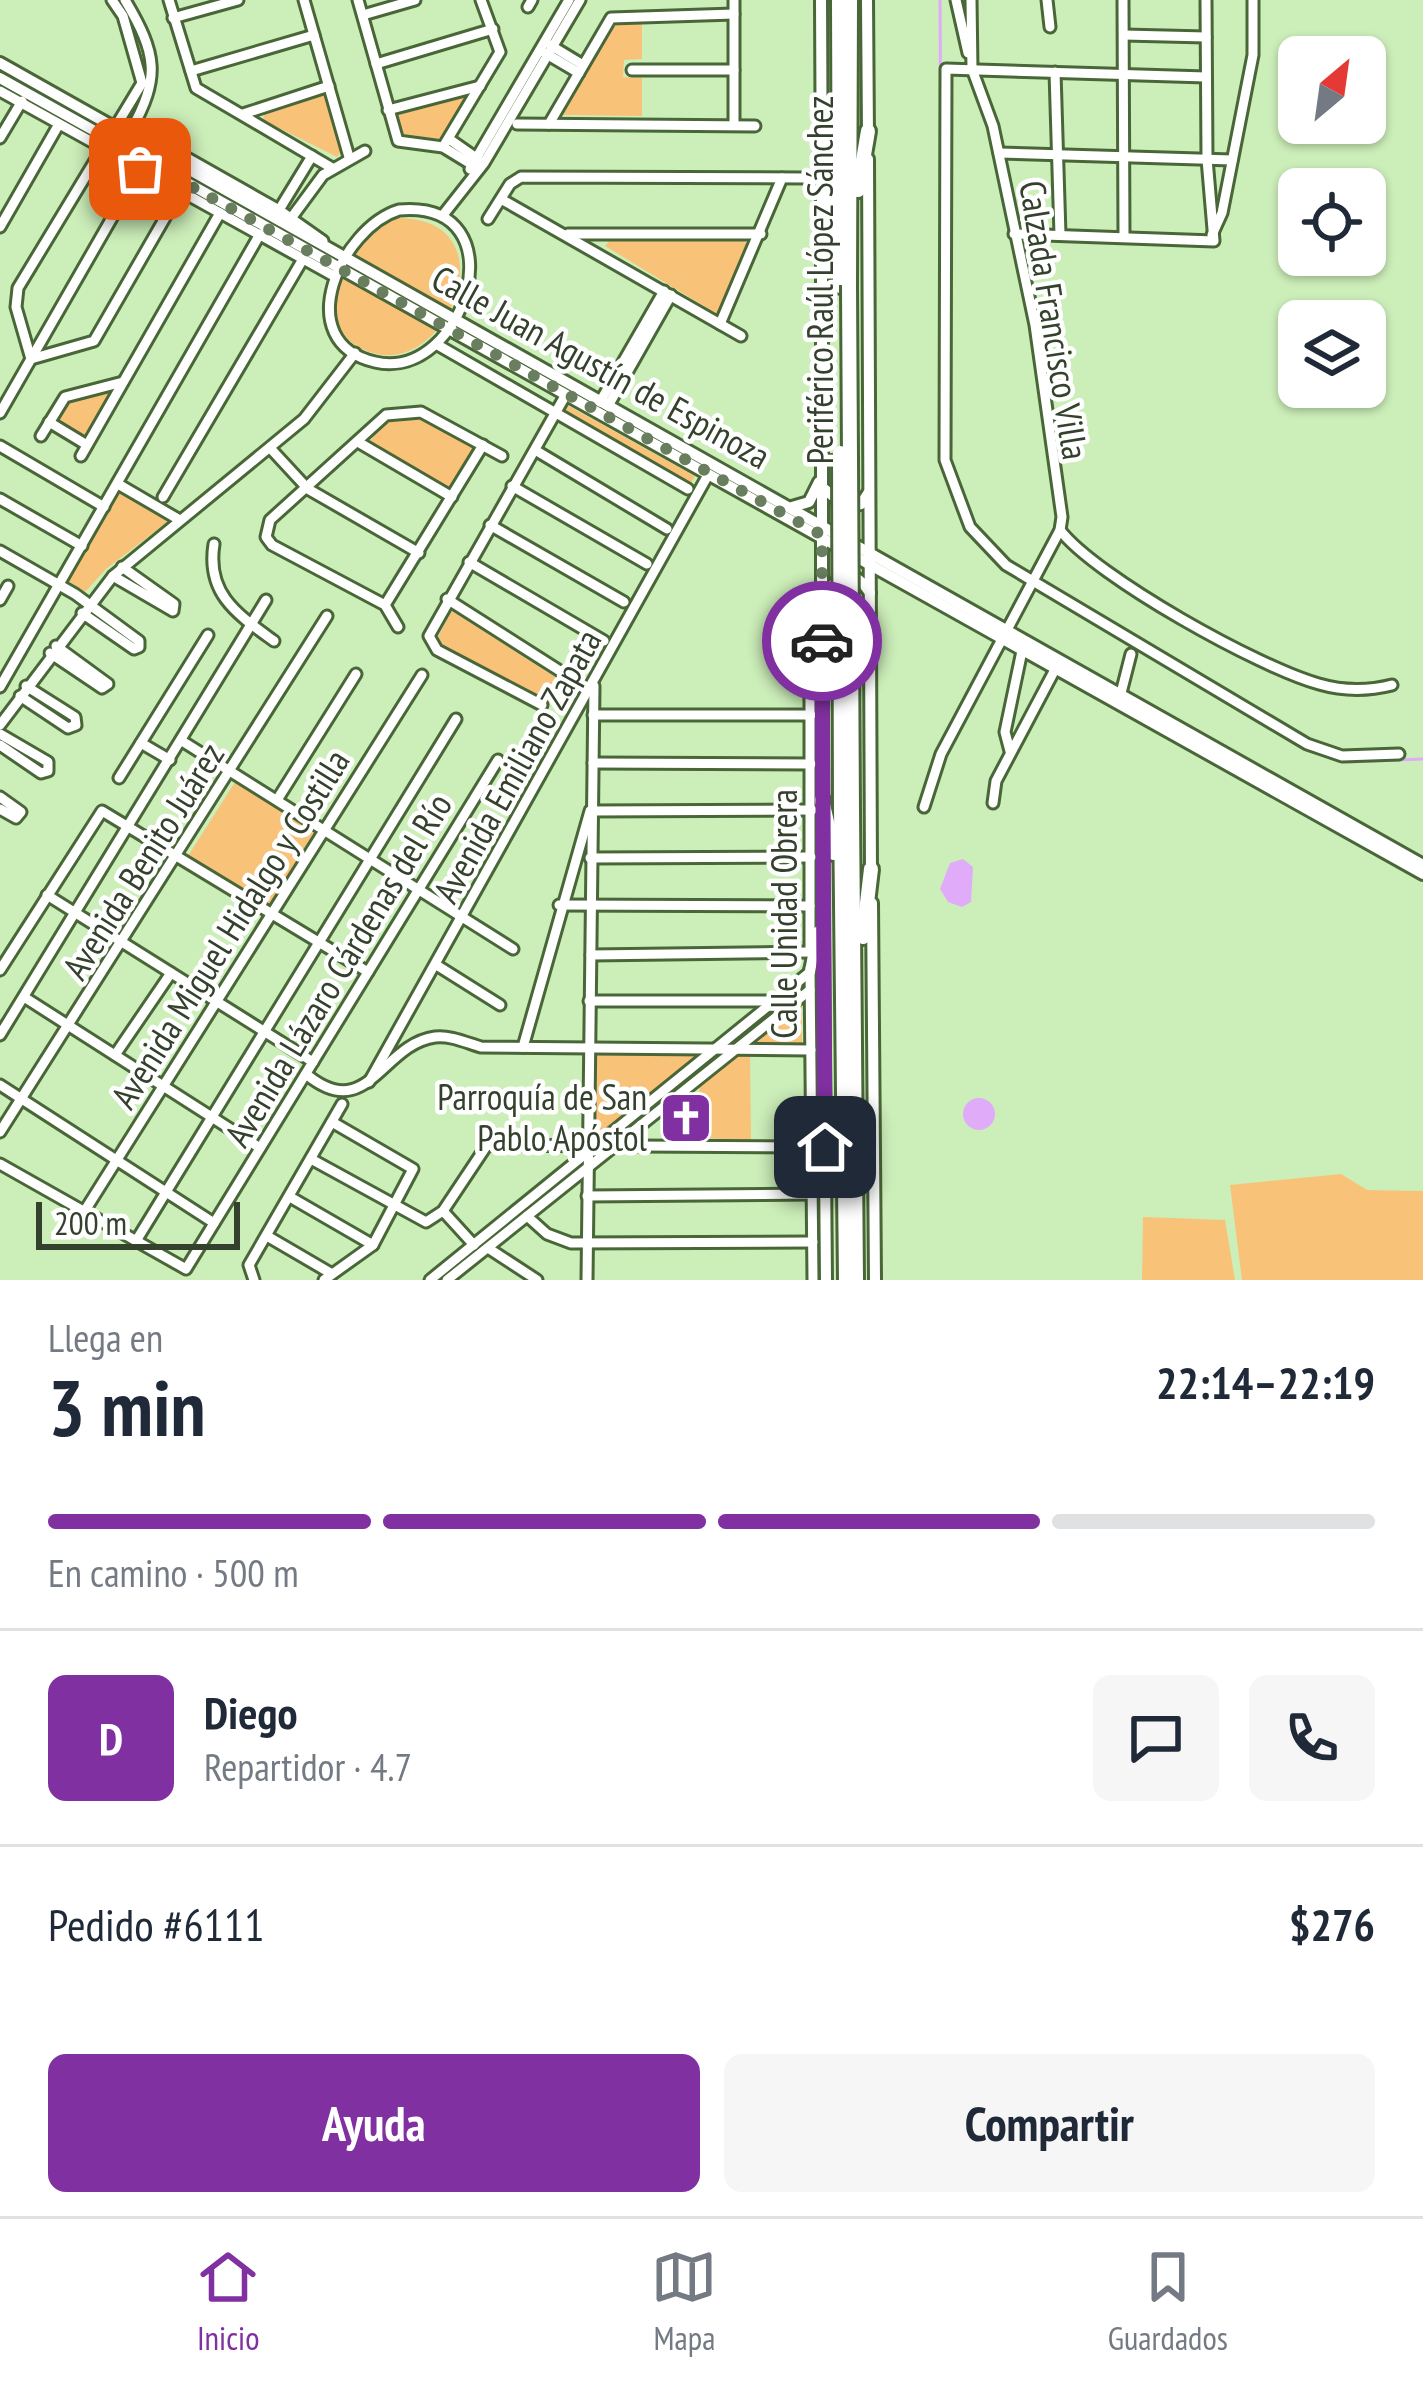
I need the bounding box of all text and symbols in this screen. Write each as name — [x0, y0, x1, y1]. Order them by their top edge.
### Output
north arrow — [1278, 36, 1386, 144]
map controls — [1278, 36, 1386, 408]
street label: Periférico Raúl López Sánchez — [796, 96, 843, 464]
pin — [89, 118, 191, 220]
icon: bag — [107, 136, 173, 202]
button: locate — [1278, 168, 1386, 276]
street label: Calzada Francisco Villa — [1009, 177, 1100, 463]
street label: Calle Juan Agustín de Espinoza — [424, 254, 779, 479]
button: layers — [1278, 300, 1386, 408]
courier — [762, 581, 882, 701]
icon: car — [789, 608, 855, 674]
street label: Avenida Emiliano Zapata — [422, 621, 611, 911]
street label: Avenida Benito Juárez — [51, 734, 234, 988]
street label: Avenida Miguel Hidalgo y Costilla — [100, 740, 359, 1117]
street label: Avenida Lázaro Cárdenas del Río — [213, 784, 462, 1155]
street label: Calle Unidad Obrera — [760, 789, 807, 1039]
place label: Parroquía de San Pablo Apóstol — [437, 1073, 648, 1161]
church icon: Parroquía de San Pablo Apóstol — [658, 1090, 714, 1146]
pin — [774, 1096, 876, 1198]
icon: home — [792, 1114, 858, 1180]
scale bar — [36, 1196, 240, 1249]
text: 200 m — [54, 1201, 127, 1244]
text: Llega en — [48, 1312, 163, 1363]
text: 22:14–22:19 — [1156, 1353, 1375, 1411]
text: 3 min — [48, 1357, 206, 1458]
text: En camino · 500 m — [48, 1547, 299, 1598]
button: chat — [1093, 1675, 1219, 1801]
button: phone — [1249, 1675, 1375, 1801]
text: Diego — [204, 1683, 297, 1741]
text: D — [99, 1709, 123, 1767]
text: Repartidor · 4.7 — [204, 1741, 412, 1792]
text: Pedido #6111 — [48, 1895, 265, 1953]
text: $276 — [1289, 1895, 1375, 1953]
button: Ayuda — [48, 2054, 700, 2192]
button: Compartir — [724, 2054, 1375, 2192]
tab: Inicio — [195, 2244, 261, 2359]
tab: Mapa — [651, 2244, 717, 2359]
tab: Guardados — [1108, 2244, 1228, 2359]

